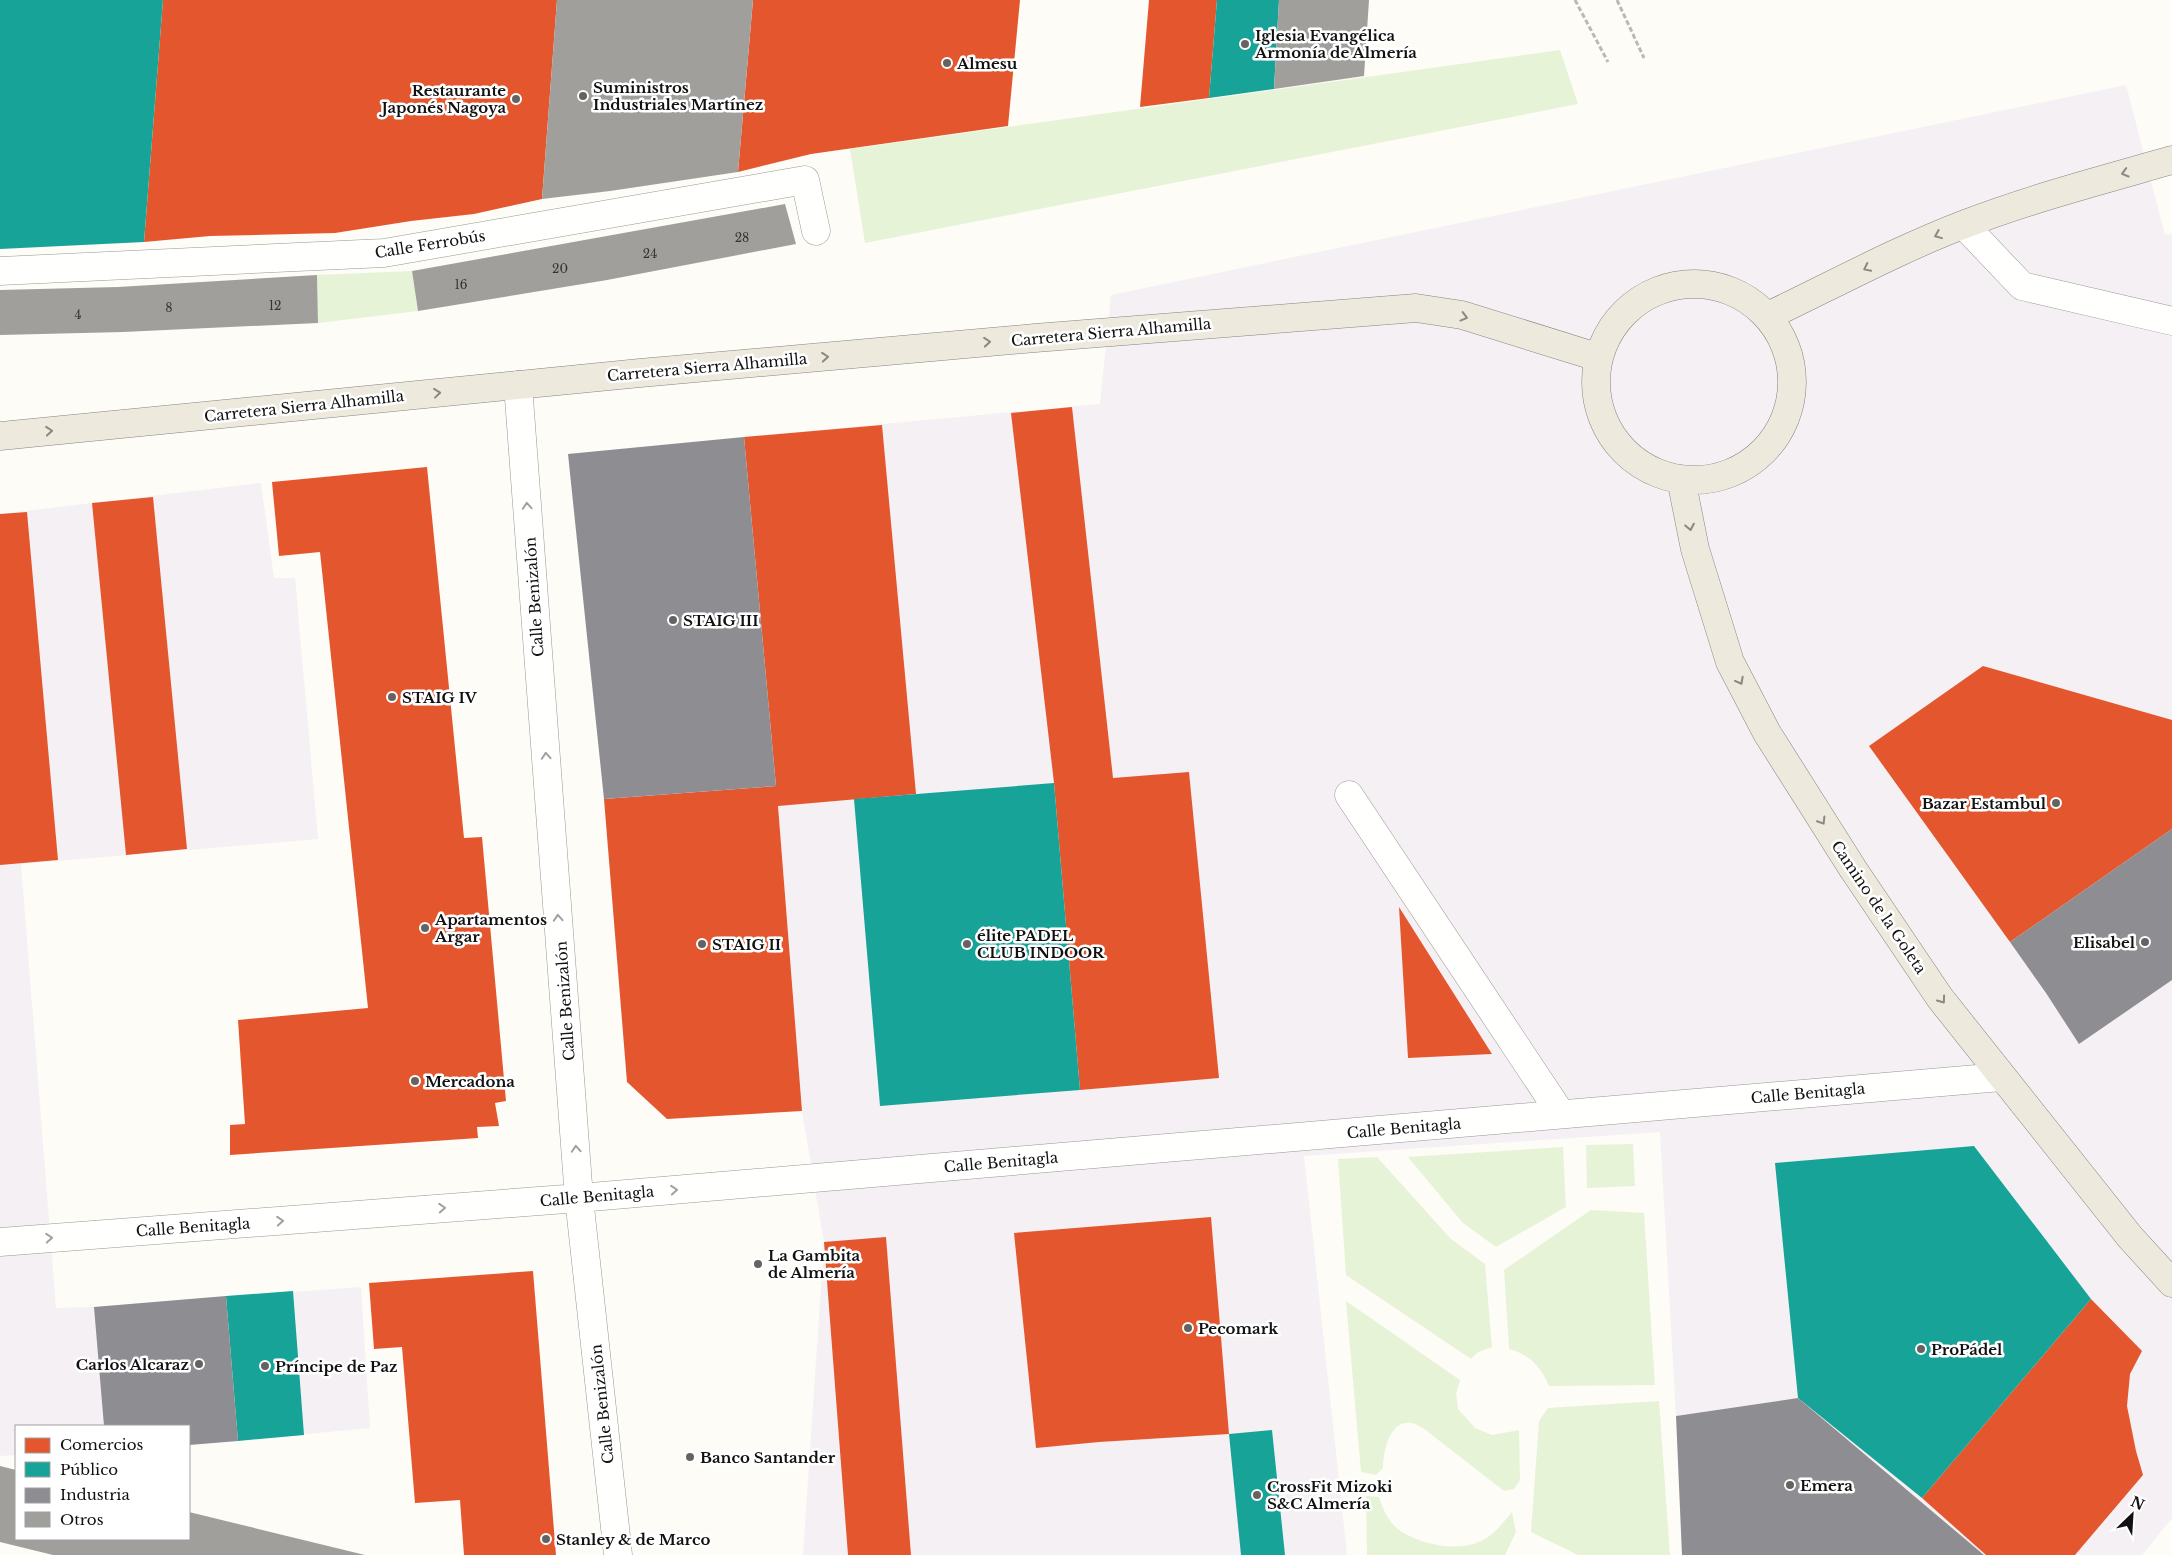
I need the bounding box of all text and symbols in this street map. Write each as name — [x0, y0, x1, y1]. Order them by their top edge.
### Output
place label: Iglesia Evangélica Armonía de Almería — [1254, 26, 1417, 62]
marker: Iglesia Evangélica Armonía de Almería — [1239, 38, 1251, 50]
place label: Almesu — [956, 54, 1018, 73]
marker: Almesu — [941, 57, 953, 69]
place label: Suministros Industriales Martínez — [593, 78, 763, 114]
place label: Restaurante Japonés Nagoya — [379, 81, 506, 117]
marker: Suministros Industriales Martínez — [577, 90, 589, 102]
marker: Restaurante Japonés Nagoya — [510, 93, 522, 105]
one-way arrow — [2121, 167, 2129, 178]
street label: Calle Ferrobús — [373, 226, 487, 262]
one-way arrow — [1934, 229, 1943, 240]
house number: 28 — [735, 230, 749, 245]
house number: 24 — [643, 246, 657, 261]
house number: 20 — [552, 261, 568, 276]
one-way arrow — [1863, 262, 1872, 272]
house number: 16 — [454, 277, 468, 292]
house number: 12 — [269, 298, 281, 313]
house number: 8 — [165, 300, 173, 315]
house number: 4 — [74, 307, 82, 322]
one-way arrow — [1459, 311, 1467, 321]
street label: Carretera Sierra Alhamilla — [1010, 314, 1213, 350]
one-way arrow — [983, 337, 991, 348]
street label: Carretera Sierra Alhamilla — [606, 349, 809, 385]
one-way arrow — [821, 351, 829, 362]
street label: Carretera Sierra Alhamilla — [203, 386, 406, 426]
one-way arrow — [433, 388, 441, 399]
one-way arrow — [45, 426, 53, 437]
one-way arrow — [522, 502, 533, 510]
one-way arrow — [1685, 523, 1695, 532]
street label: Calle Benizalón — [520, 536, 548, 658]
place label: STAIG III — [683, 611, 759, 630]
marker: STAIG III — [667, 614, 679, 626]
one-way arrow — [1734, 676, 1744, 685]
place label: STAIG IV — [402, 688, 478, 707]
marker: STAIG IV — [386, 691, 398, 703]
one-way arrow — [541, 751, 552, 759]
place label: Bazar Estambul — [1922, 794, 2047, 813]
marker: Bazar Estambul — [2050, 797, 2062, 809]
one-way arrow — [1816, 816, 1826, 825]
street label: Camino de la Goleta — [1827, 837, 1931, 978]
place label: Apartamentos Argar — [434, 910, 547, 946]
one-way arrow — [553, 913, 564, 921]
marker: Apartamentos Argar — [419, 922, 431, 934]
place label: élite PADEL CLUB INDOOR — [977, 926, 1105, 962]
place label: Elisabel — [2073, 933, 2136, 952]
place label: STAIG II — [712, 935, 781, 954]
marker: Elisabel — [2139, 936, 2151, 948]
marker: STAIG II — [696, 938, 708, 950]
marker: élite PADEL CLUB INDOOR — [961, 938, 973, 950]
street label: Calle Benizalón — [551, 940, 579, 1062]
one-way arrow — [1936, 994, 1945, 1004]
place label: Mercadona — [425, 1072, 515, 1091]
marker: Mercadona — [409, 1075, 421, 1087]
street label: Calle Benitagla — [1750, 1078, 1867, 1107]
street label: Calle Benitagla — [1346, 1113, 1463, 1142]
one-way arrow — [570, 1145, 581, 1153]
street label: Calle Benitagla — [943, 1147, 1060, 1176]
street label: Calle Benitagla — [539, 1181, 656, 1210]
one-way arrow — [671, 1185, 679, 1196]
one-way arrow — [439, 1203, 447, 1214]
street label: Calle Benitagla — [135, 1213, 252, 1240]
one-way arrow — [277, 1215, 285, 1226]
one-way arrow — [45, 1233, 53, 1244]
place label: La Gambita de Almería — [768, 1246, 861, 1282]
marker: La Gambita de Almería — [752, 1258, 764, 1270]
place label: Pecomark — [1198, 1319, 1279, 1338]
marker: Pecomark — [1182, 1322, 1194, 1334]
place label: ProPádel — [1931, 1340, 2003, 1359]
street label: Calle Benizalón — [586, 1343, 618, 1465]
marker: ProPádel — [1915, 1343, 1927, 1355]
place label: Carlos Alcaraz — [76, 1355, 189, 1374]
place label: Príncipe de Paz — [275, 1357, 398, 1376]
marker: Carlos Alcaraz — [193, 1358, 205, 1370]
marker: Príncipe de Paz — [259, 1360, 271, 1372]
legend — [15, 1425, 190, 1540]
text: Comercios — [60, 1435, 143, 1454]
place label: Banco Santander — [700, 1448, 836, 1467]
marker: Banco Santander — [684, 1451, 696, 1463]
text: Público — [60, 1460, 118, 1479]
place label: Emera — [1800, 1476, 1853, 1495]
place label: CrossFit Mizoki S&C Almería — [1267, 1477, 1393, 1513]
marker: Emera — [1784, 1479, 1796, 1491]
text: Industria — [60, 1485, 130, 1504]
marker: CrossFit Mizoki S&C Almería — [1251, 1489, 1263, 1501]
north arrow — [2107, 1490, 2157, 1540]
text: N — [2128, 1492, 2147, 1514]
text: Otros — [60, 1510, 104, 1529]
place label: Stanley & de Marco — [556, 1530, 710, 1549]
marker: Stanley & de Marco — [540, 1533, 552, 1545]

